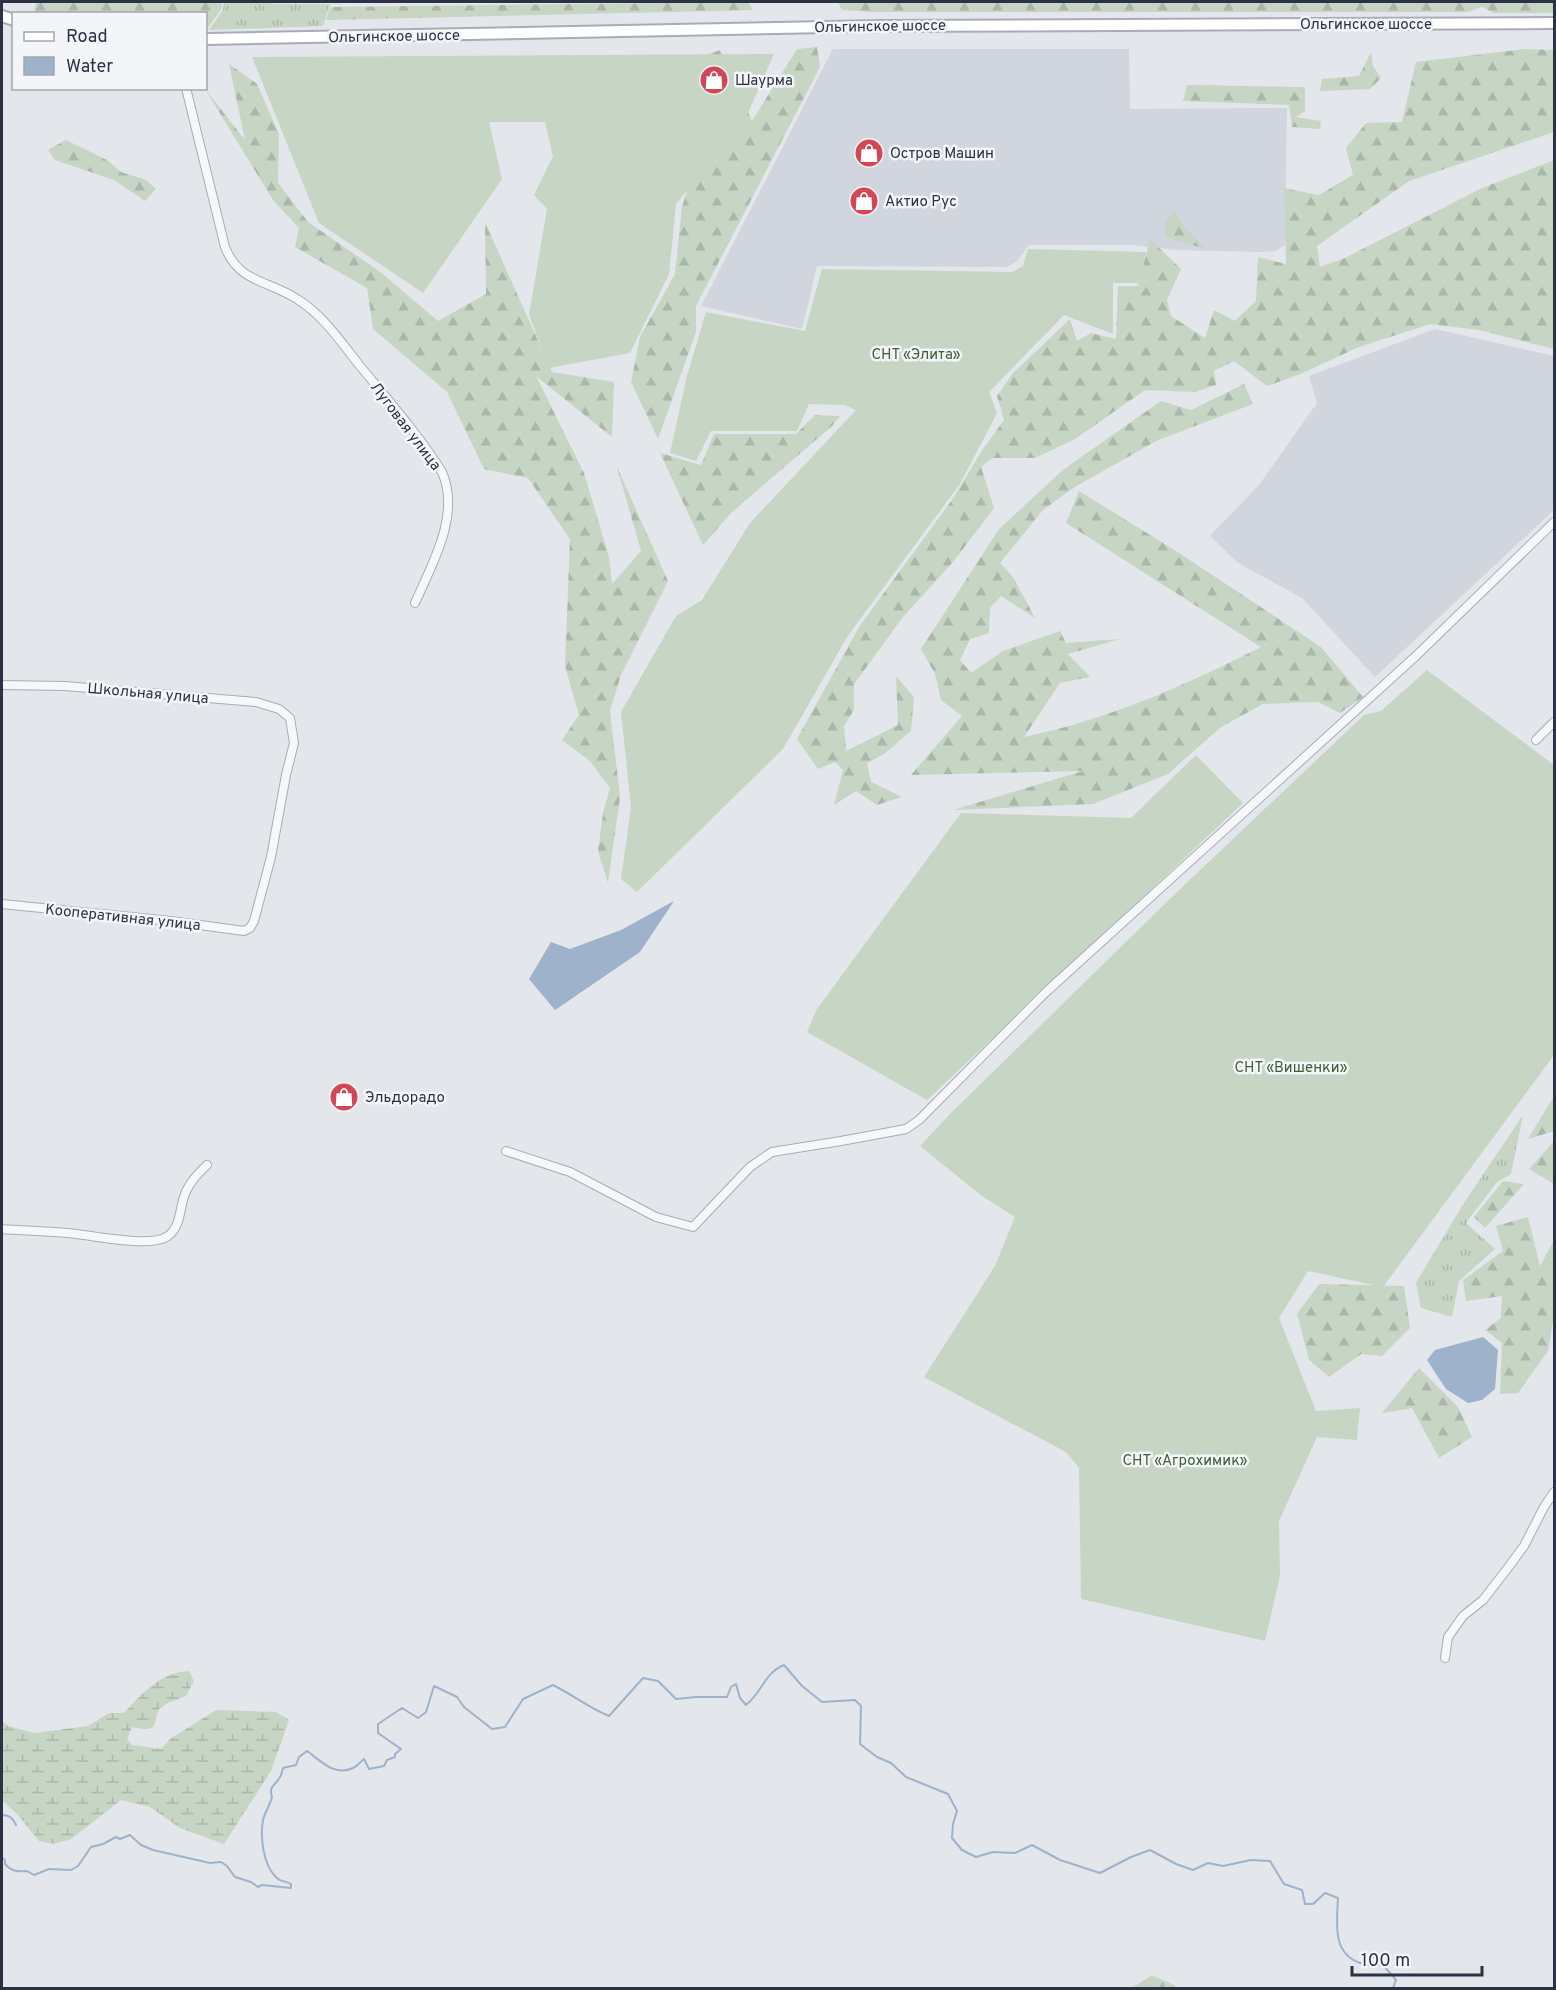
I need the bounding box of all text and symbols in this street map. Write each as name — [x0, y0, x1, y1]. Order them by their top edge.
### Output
legend — [12, 12, 207, 90]
street label: Ольгинское шоссе — [1300, 16, 1432, 35]
street label: Ольгинское шоссе — [814, 17, 946, 38]
text: Road — [66, 26, 108, 49]
street label: Ольгинское шоссе — [328, 27, 460, 48]
text: Water — [66, 56, 113, 79]
shop icon: Шаурма — [698, 64, 730, 96]
place label: Шаурма — [735, 72, 793, 91]
shop icon: Остров Машин — [853, 137, 885, 169]
place label: Остров Машин — [890, 145, 994, 164]
shop icon: Актио Рус — [848, 185, 880, 217]
place label: Актио Рус — [885, 193, 957, 212]
park label: СНТ «Элита» — [871, 346, 961, 365]
street label: Луговая улица — [365, 379, 444, 475]
street label: Школьная улица — [86, 680, 209, 709]
street label: Кооперативная улица — [44, 901, 201, 936]
park label: СНТ «Вишенки» — [1234, 1059, 1348, 1078]
shop icon: Эльдорадо — [328, 1081, 360, 1113]
place label: Эльдорадо — [365, 1089, 445, 1108]
park label: СНТ «Агрохимик» — [1123, 1452, 1248, 1471]
scale bar — [1352, 1939, 1482, 1977]
text: 100 m — [1361, 1950, 1410, 1973]

